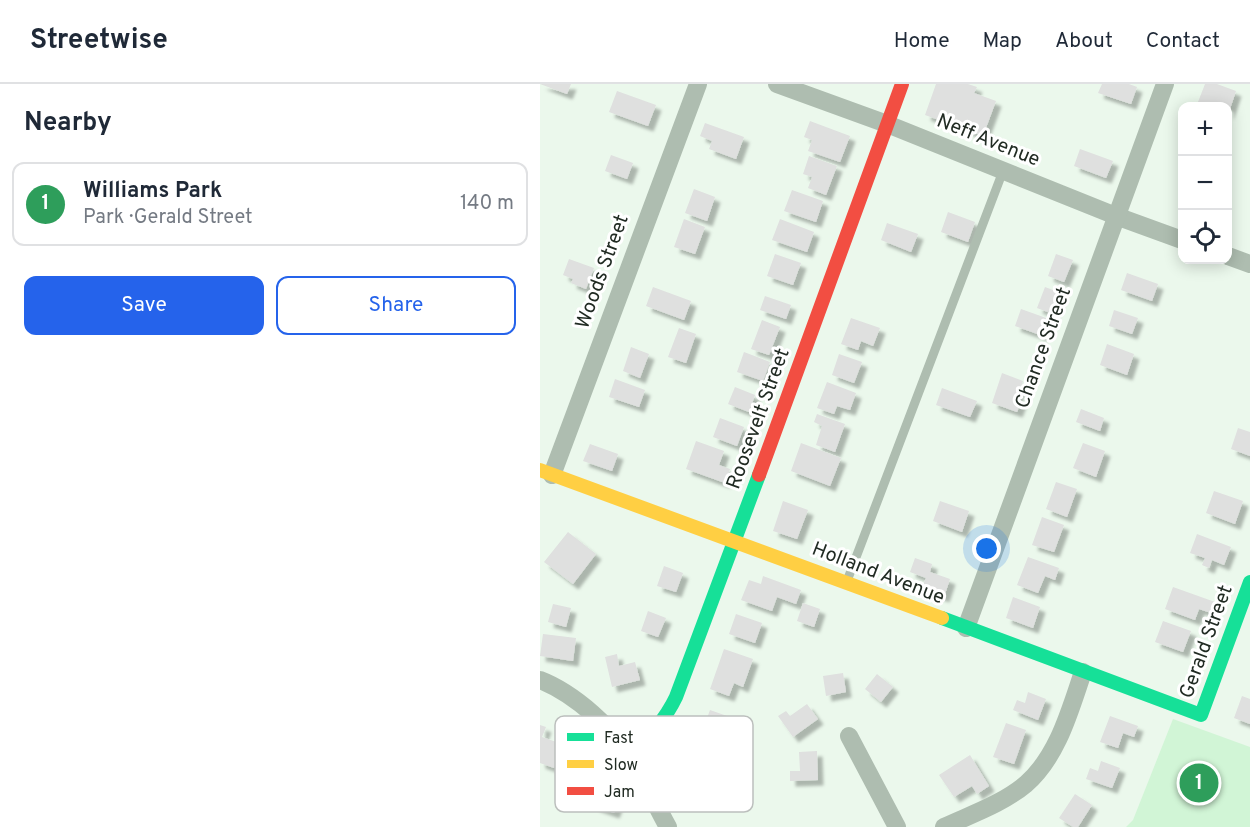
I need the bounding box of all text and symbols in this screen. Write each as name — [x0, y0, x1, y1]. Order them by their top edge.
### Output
text: Streetwise — [30, 23, 168, 59]
text: Home — [894, 28, 950, 55]
text: Map — [983, 28, 1022, 55]
text: About — [1055, 28, 1113, 55]
text: Contact — [1146, 28, 1220, 55]
map controls — [1178, 102, 1232, 264]
button: + — [1178, 102, 1232, 156]
text: Nearby — [24, 107, 112, 140]
street label: Neff Avenue — [933, 108, 1043, 174]
button: − — [1178, 156, 1232, 210]
text: Williams Park — [83, 178, 222, 205]
text: 1 — [42, 191, 50, 217]
text: 140 m — [460, 191, 514, 217]
text: Park · Gerald Street — [83, 205, 253, 231]
button: locate — [1178, 210, 1232, 264]
street label: Woods Street — [570, 211, 636, 333]
button: Save — [24, 276, 264, 335]
button: Share — [276, 276, 516, 335]
street label: Chance Street — [1010, 284, 1078, 412]
street label: Roosevelt Street — [721, 345, 797, 493]
your location — [972, 534, 1001, 563]
street label: Holland Avenue — [808, 537, 948, 611]
street label: Gerald Street — [1174, 582, 1240, 702]
legend — [555, 716, 753, 812]
text: Fast — [604, 729, 634, 749]
text: Slow — [604, 756, 638, 776]
pin: 1 — [1180, 760, 1218, 806]
text: Jam — [604, 783, 635, 803]

